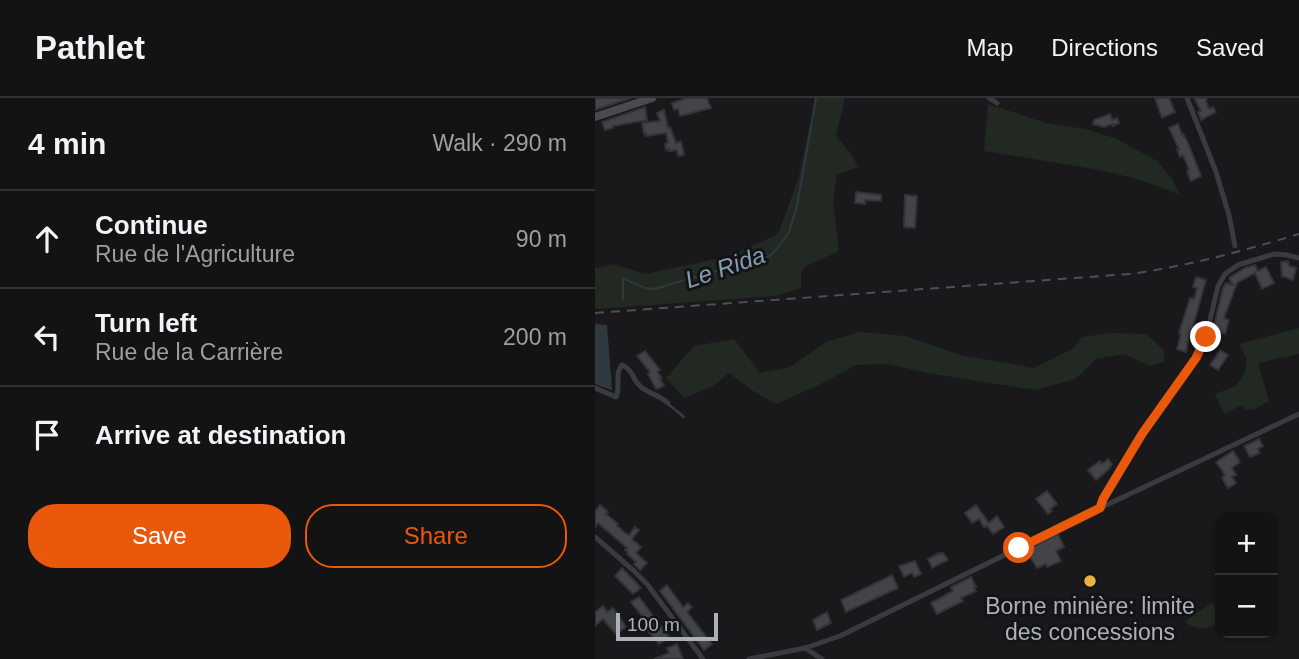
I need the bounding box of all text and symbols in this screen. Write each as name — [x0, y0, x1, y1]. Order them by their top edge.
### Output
text: Pathlet — [35, 29, 145, 66]
text: Map — [967, 34, 1013, 61]
text: Directions — [1051, 34, 1158, 61]
text: Saved — [1196, 34, 1264, 61]
text: 4 min — [28, 127, 106, 160]
text: Walk · 290 m — [432, 130, 567, 156]
text: Continue — [95, 210, 208, 240]
icon: ahead — [28, 220, 66, 258]
text: 90 m — [516, 226, 567, 252]
text: Rue de l'Agriculture — [95, 241, 295, 267]
water label: Le Rida — [681, 241, 769, 293]
text: Turn left — [95, 308, 197, 338]
icon: left — [28, 318, 66, 356]
route end — [1190, 321, 1221, 352]
text: 200 m — [503, 324, 567, 350]
text: Rue de la Carrière — [95, 339, 283, 365]
icon: arrive — [28, 416, 66, 454]
text: Arrive at destination — [95, 420, 346, 450]
button: Save — [28, 504, 291, 568]
button: Share — [305, 504, 567, 568]
map controls — [1215, 512, 1278, 638]
button: + — [1215, 512, 1278, 575]
route start — [1003, 532, 1034, 563]
marker: Borne minière: limite des concessions — [1082, 573, 1098, 589]
button: − — [1215, 575, 1278, 638]
place label: Borne minière: limite des concessions — [985, 593, 1195, 645]
scale bar — [616, 610, 717, 642]
text: 100 m — [627, 614, 680, 635]

